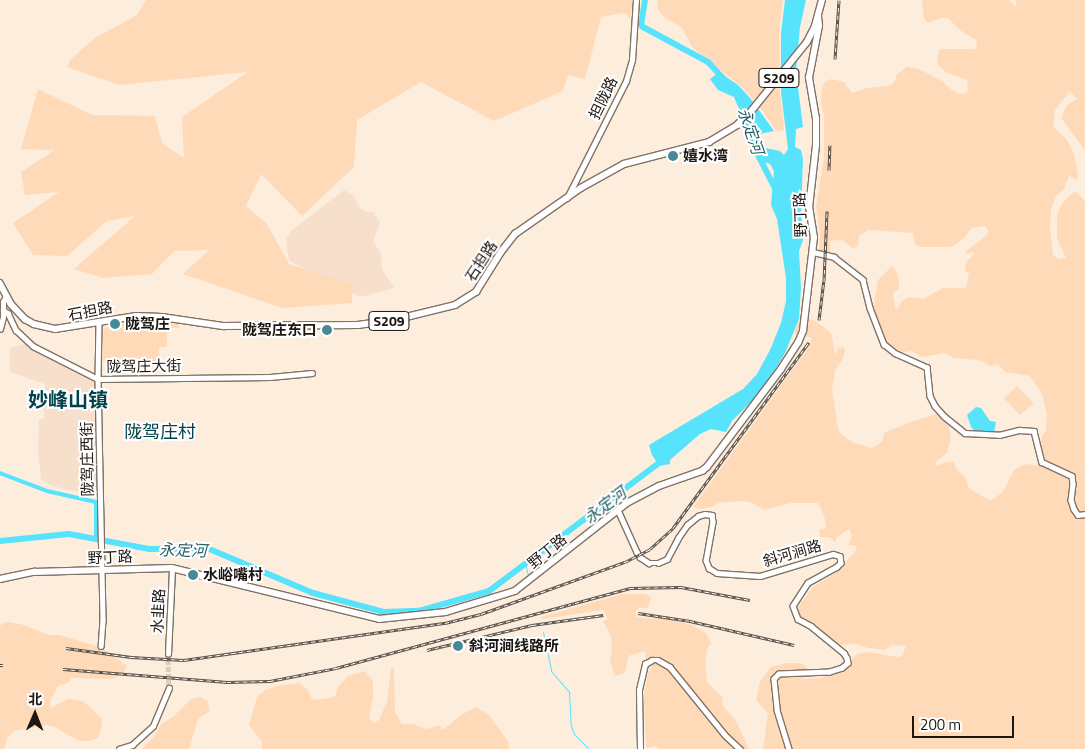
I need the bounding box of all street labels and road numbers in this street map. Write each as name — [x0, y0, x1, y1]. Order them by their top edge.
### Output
road number: S209 — [758, 66, 800, 90]
street label: 担陇路 — [585, 74, 621, 122]
street label: 野丁路 — [790, 192, 810, 238]
street label: 石担路 — [461, 237, 501, 285]
street label: 石担路 — [66, 298, 114, 324]
road number: S209 — [368, 310, 410, 332]
street label: 陇驾庄大街 — [106, 356, 182, 376]
street label: 陇驾庄西街 — [77, 421, 97, 497]
street label: 野丁路 — [524, 530, 570, 572]
street label: 斜河涧路 — [761, 536, 823, 570]
street label: 野丁路 — [87, 547, 133, 567]
street label: 水韭路 — [148, 588, 168, 634]

